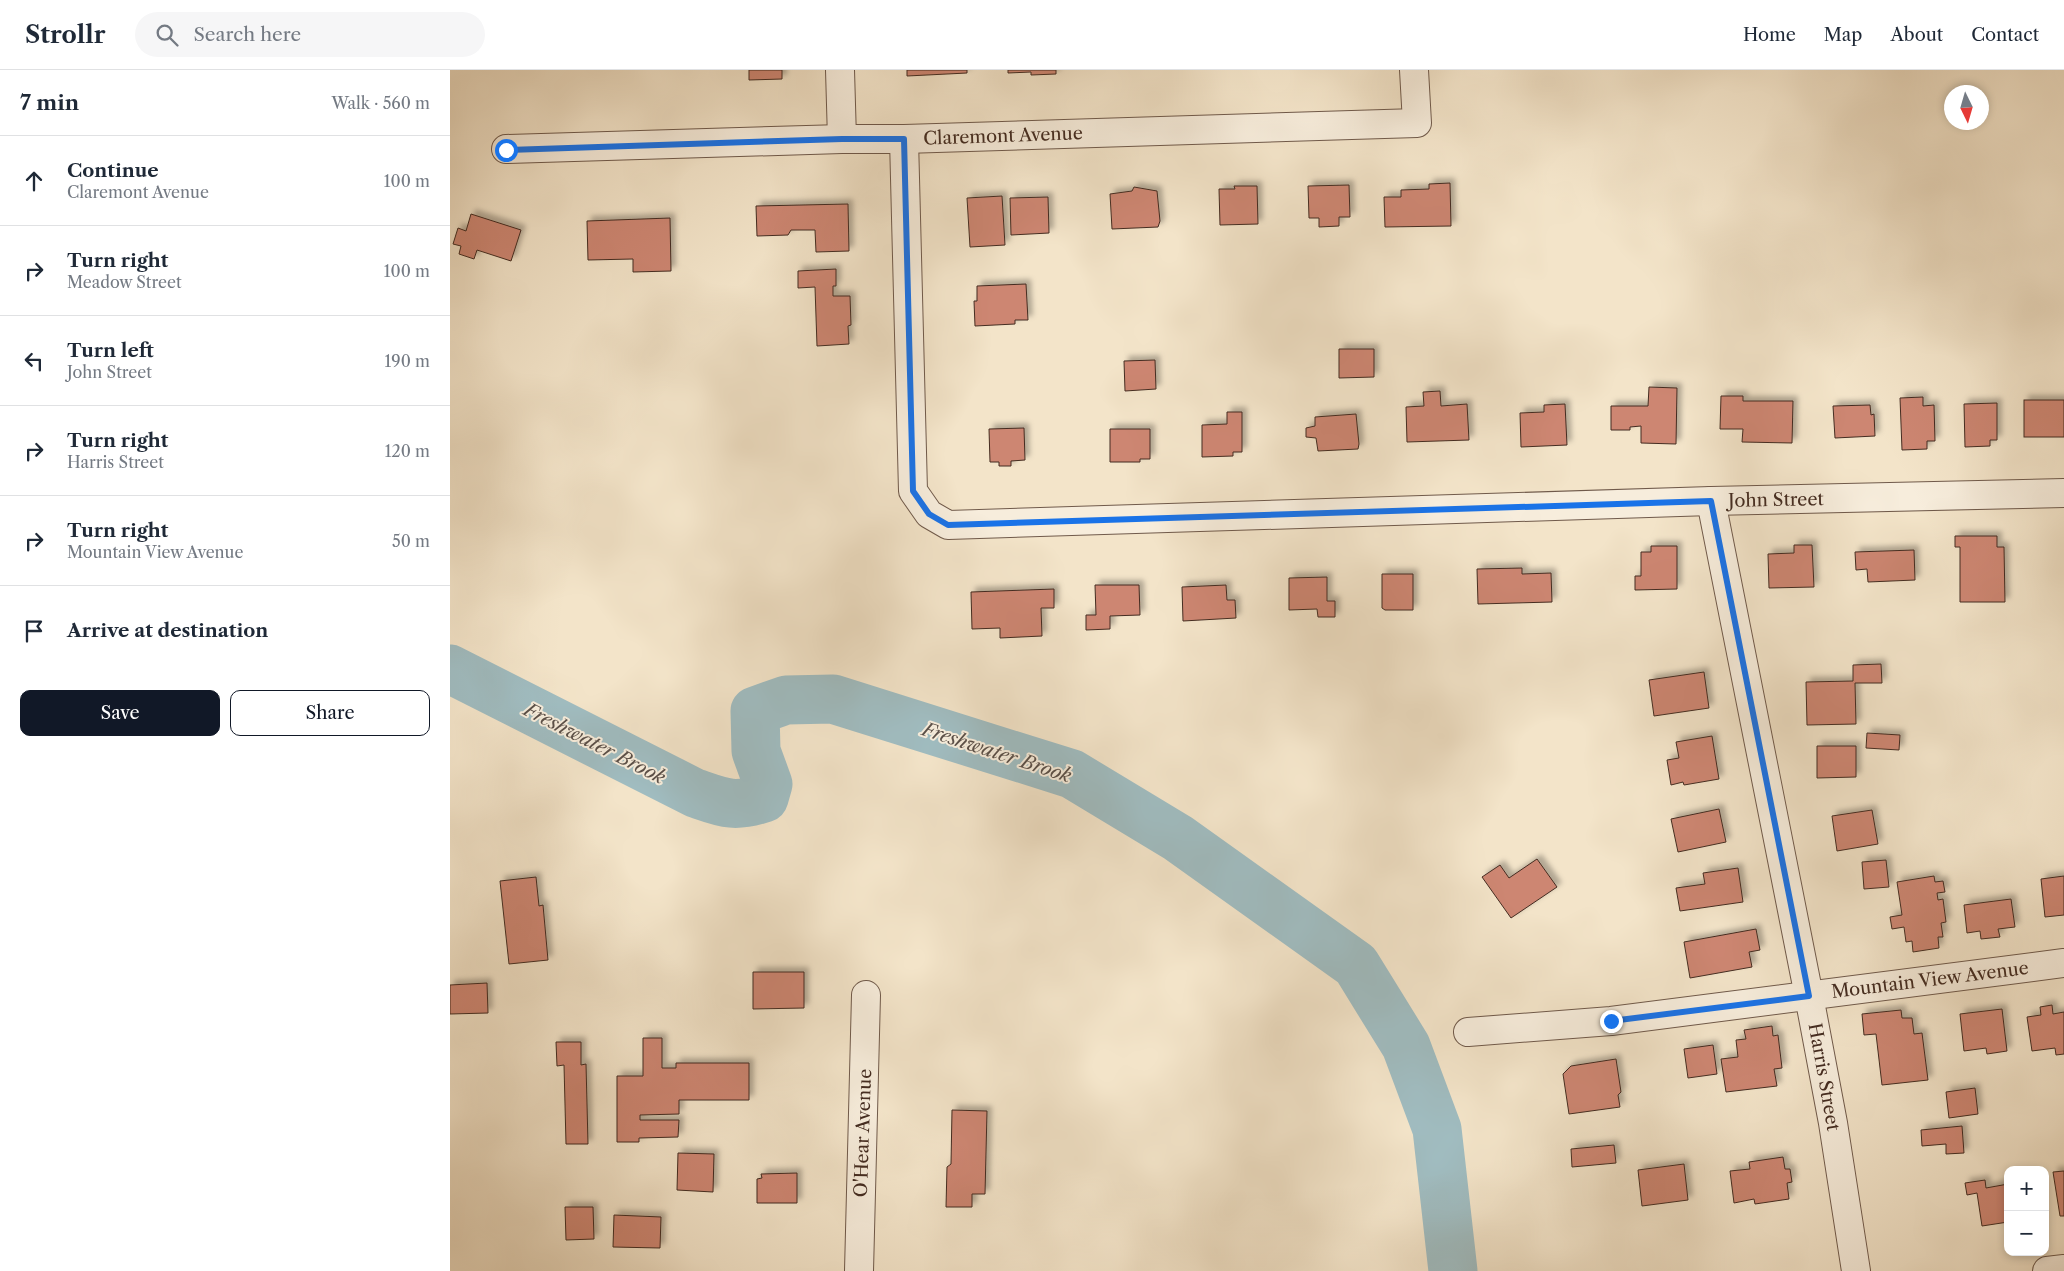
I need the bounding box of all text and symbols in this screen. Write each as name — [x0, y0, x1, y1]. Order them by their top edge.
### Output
search box — [135, 12, 485, 57]
text: Strollr — [25, 20, 105, 49]
icon: search — [153, 21, 181, 49]
text: Search here — [193, 23, 301, 46]
text: Home — [1743, 24, 1796, 46]
text: Map — [1824, 24, 1862, 46]
text: About — [1890, 24, 1943, 46]
text: Contact — [1971, 24, 2039, 46]
north arrow — [1944, 85, 1989, 130]
text: 7 min — [20, 90, 79, 115]
text: Walk · 560 m — [331, 93, 430, 113]
street label: Claremont Avenue — [923, 122, 1083, 150]
route start — [495, 139, 518, 162]
text: Continue — [67, 159, 159, 182]
icon: ahead — [20, 167, 48, 195]
text: 100 m — [384, 171, 430, 191]
text: Claremont Avenue — [67, 182, 209, 202]
text: Turn right — [67, 249, 168, 272]
icon: right — [20, 257, 48, 285]
text: 100 m — [384, 261, 430, 281]
text: Meadow Street — [67, 272, 182, 292]
text: Turn left — [67, 339, 154, 362]
icon: left — [20, 347, 48, 375]
text: 190 m — [385, 351, 430, 371]
text: John Street — [67, 362, 152, 382]
text: Turn right — [67, 429, 168, 452]
icon: right — [20, 437, 48, 465]
text: 120 m — [385, 441, 430, 461]
text: Harris Street — [67, 452, 164, 472]
street label: John Street — [1725, 488, 1825, 512]
text: Turn right — [67, 519, 168, 542]
icon: right — [20, 527, 48, 555]
text: 50 m — [392, 531, 430, 551]
text: Mountain View Avenue — [67, 542, 243, 562]
icon: arrive — [20, 617, 48, 645]
text: Arrive at destination — [67, 619, 268, 642]
button: Save — [20, 690, 220, 736]
button: Share — [230, 690, 430, 736]
water label: Freshwater Brook — [519, 697, 669, 789]
water label: Freshwater Brook — [917, 717, 1074, 787]
street label: Mountain View Avenue — [1830, 957, 2030, 1003]
route end — [1600, 1010, 1623, 1033]
street label: Harris Street — [1804, 1021, 1844, 1133]
street label: O'Hear Avenue — [850, 1068, 876, 1198]
map controls — [2004, 1166, 2049, 1256]
button: + — [2004, 1166, 2049, 1211]
button: − — [2004, 1211, 2049, 1256]

